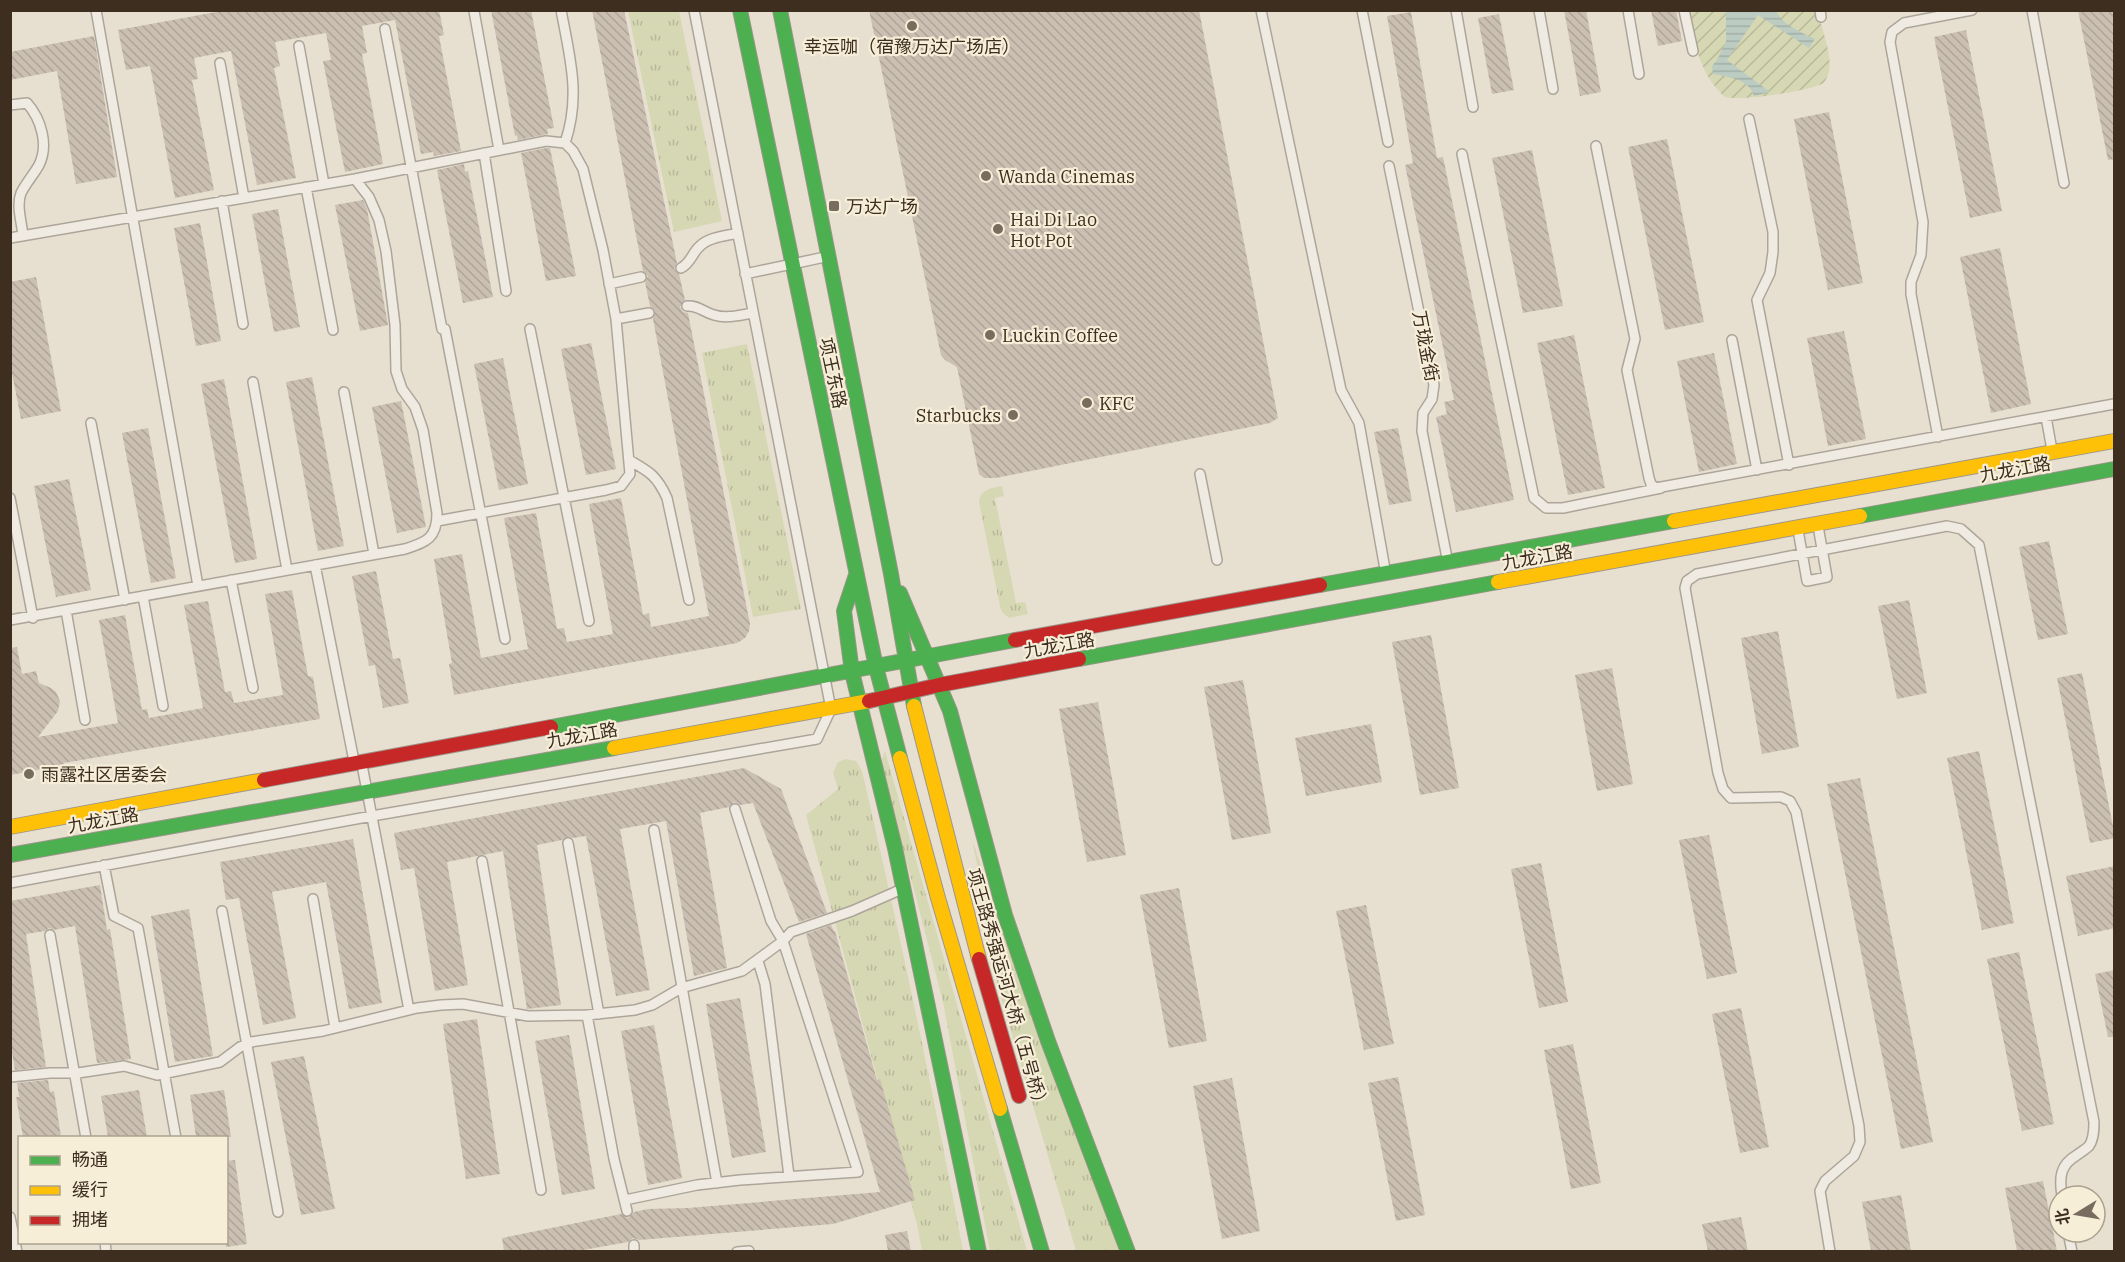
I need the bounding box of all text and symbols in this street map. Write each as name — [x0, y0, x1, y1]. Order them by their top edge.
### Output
marker: 幸运咖（宿豫万达广场店） — [905, 19, 919, 33]
place label: 幸运咖（宿豫万达广场店） — [804, 35, 1020, 58]
place label: Wanda Cinemas — [998, 165, 1135, 188]
marker: Wanda Cinemas — [979, 169, 993, 183]
place label: 万达广场 — [846, 195, 918, 218]
marker: 万达广场 — [827, 199, 841, 213]
place label: Hai Di Lao Hot Pot — [1010, 208, 1097, 252]
marker: Hai Di Lao Hot Pot — [991, 222, 1005, 236]
street label: 万珑金街 — [1408, 308, 1444, 384]
place label: Luckin Coffee — [1002, 324, 1118, 347]
marker: Luckin Coffee — [983, 328, 997, 342]
street label: 项王东路 — [814, 335, 852, 411]
place label: KFC — [1099, 392, 1134, 415]
marker: KFC — [1080, 396, 1094, 410]
place label: Starbucks — [916, 404, 1001, 427]
marker: Starbucks — [1006, 408, 1020, 422]
street label: 九龙江路 — [1978, 451, 2052, 487]
street label: 九龙江路 — [1500, 539, 1574, 575]
street label: 九龙江路 — [1022, 627, 1096, 663]
street label: 九龙江路 — [545, 717, 619, 753]
place label: 雨露社区居委会 — [41, 763, 167, 786]
marker: 雨露社区居委会 — [22, 767, 36, 781]
street label: 九龙江路 — [66, 802, 140, 838]
street label: 项王路秀强运河大桥（五号桥） — [962, 866, 1054, 1114]
legend — [18, 1136, 228, 1244]
text: 畅通 — [72, 1148, 108, 1171]
text: 缓行 — [72, 1178, 108, 1201]
north arrow — [2047, 1184, 2107, 1244]
text: 北 — [2051, 1207, 2074, 1227]
text: 拥堵 — [72, 1208, 108, 1231]

